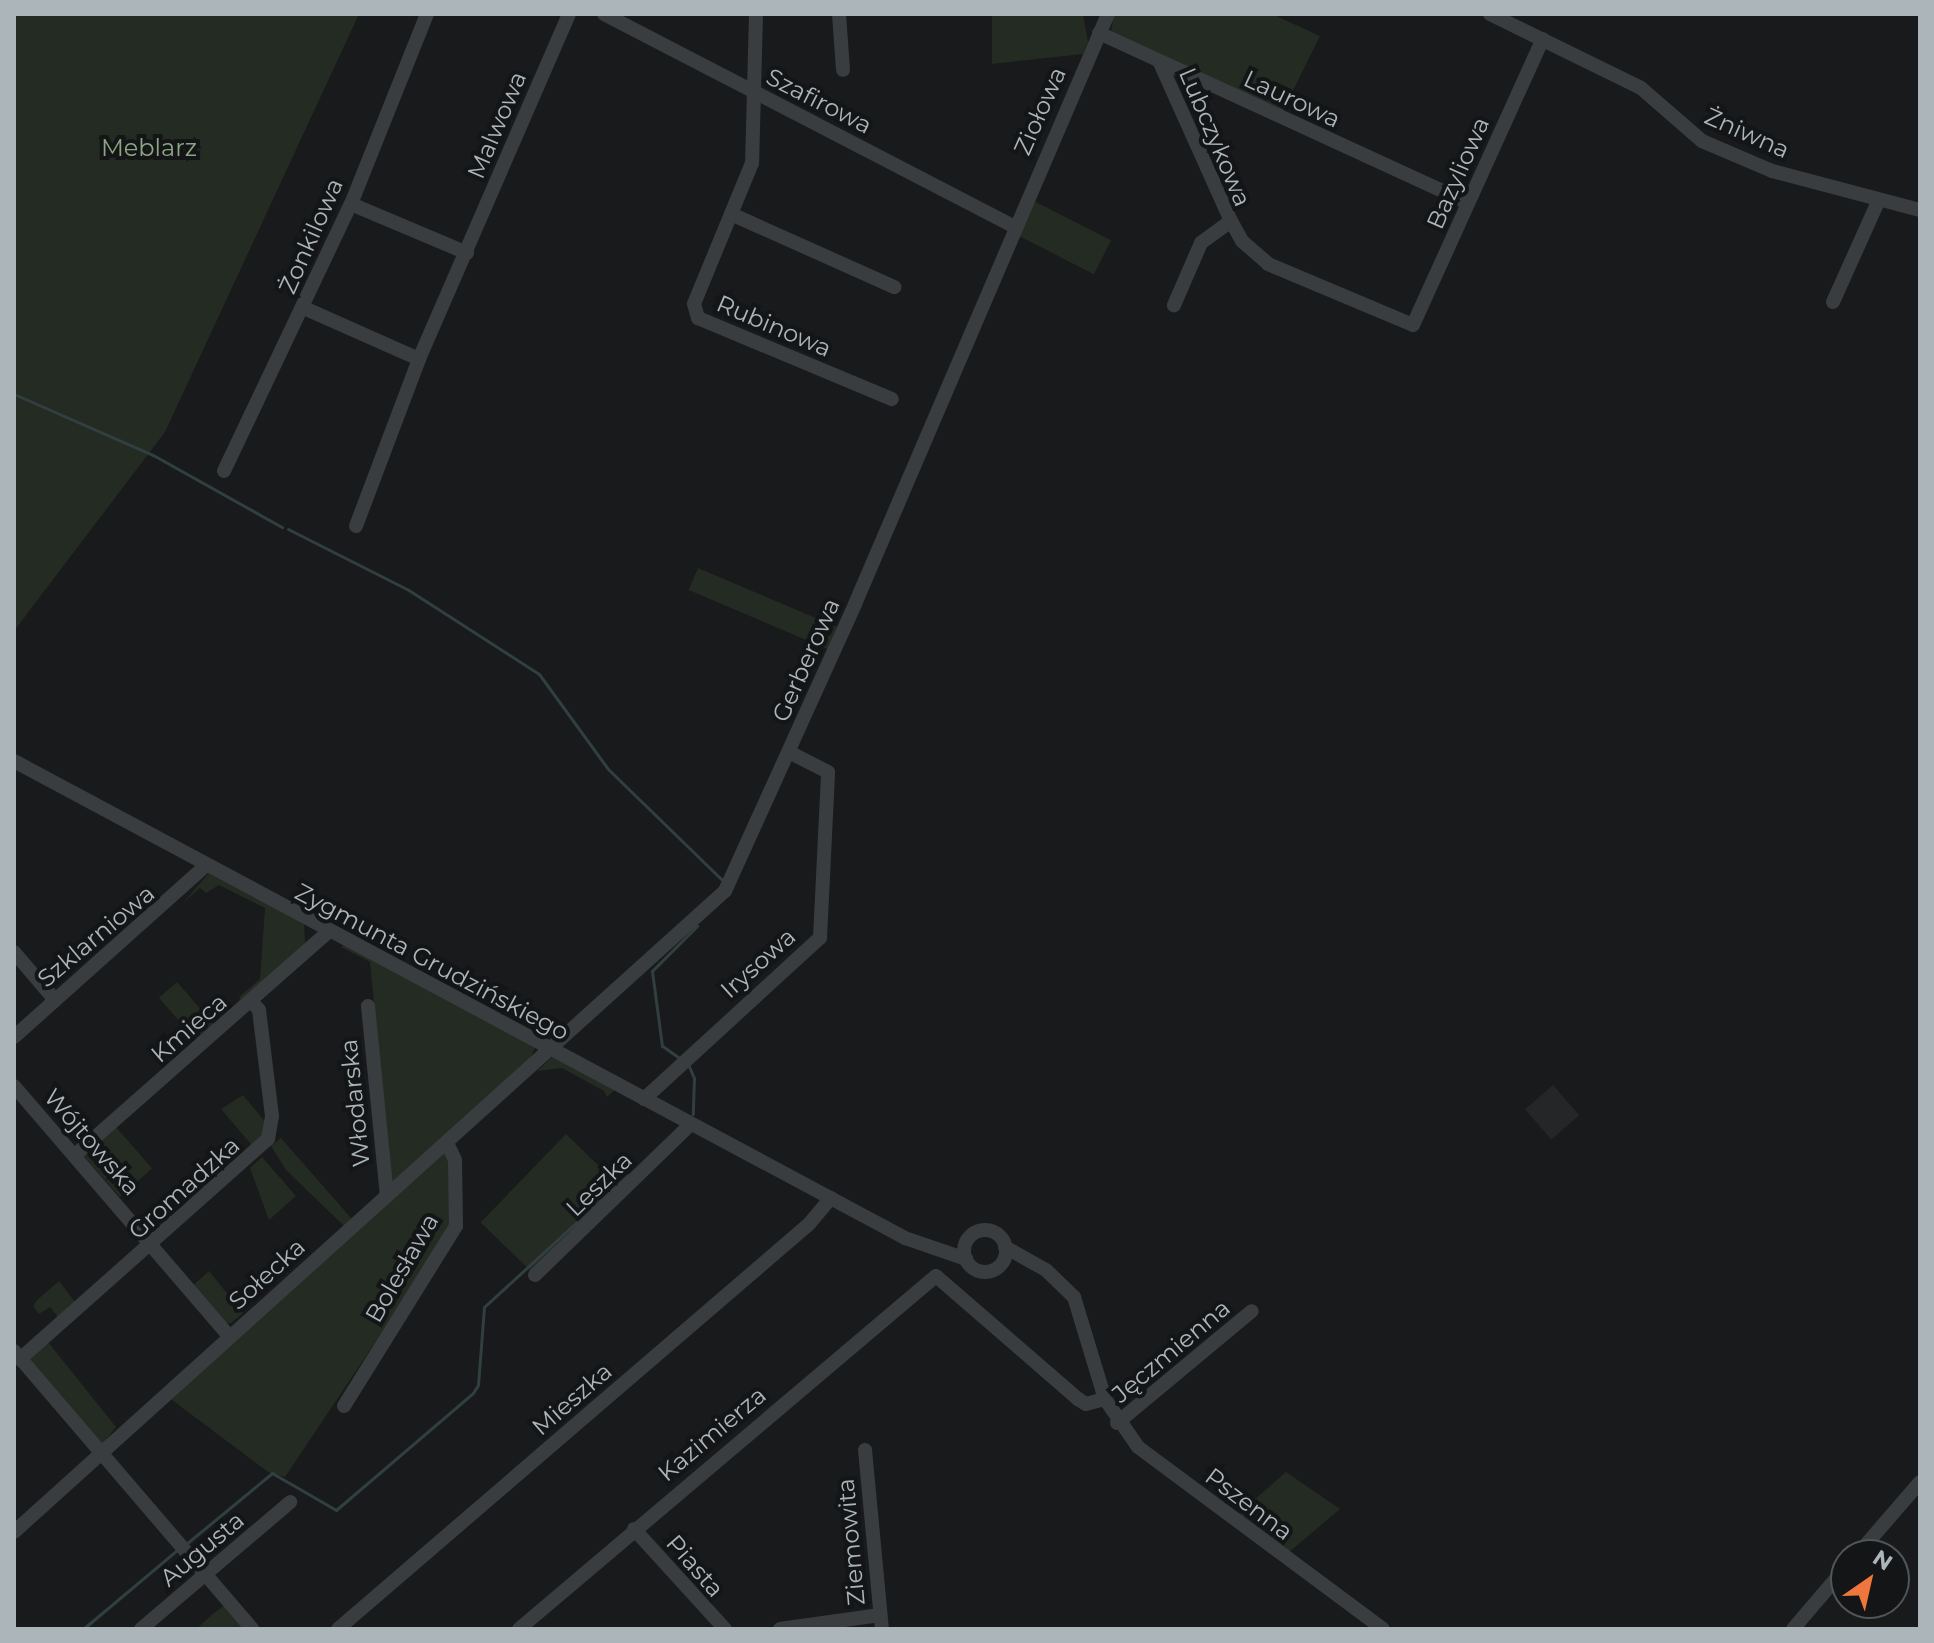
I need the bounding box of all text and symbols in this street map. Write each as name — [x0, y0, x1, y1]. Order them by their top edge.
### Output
street label: Szafirowa — [761, 62, 877, 140]
street label: Ziołowa — [1008, 63, 1072, 159]
street label: Lubczykowa — [1173, 63, 1257, 211]
street label: Laurowa — [1239, 64, 1345, 134]
street label: Malwowa — [462, 67, 532, 183]
street label: Żniwna — [1700, 102, 1794, 164]
street label: Bazyliowa — [1421, 113, 1495, 233]
park label: Meblarz — [101, 134, 197, 162]
street label: Żonkilowa — [273, 174, 349, 298]
street label: Rubinowa — [712, 289, 836, 363]
street label: Gerberowa — [766, 594, 846, 726]
street label: Zygmunta Grudzińskiego — [290, 877, 574, 1047]
street label: Szklarniowa — [32, 879, 160, 993]
street label: Irysowa — [715, 922, 801, 1004]
street label: Kmieca — [145, 987, 233, 1069]
street label: Włodarska — [334, 1038, 376, 1168]
street label: Wójtowska — [38, 1083, 146, 1201]
street label: Gromadzka — [123, 1131, 245, 1245]
street label: Leszka — [560, 1146, 638, 1222]
street label: Bolesława — [359, 1208, 445, 1328]
street label: Sołecka — [223, 1232, 311, 1316]
street label: Jęczmienna — [1106, 1293, 1236, 1409]
street label: Mieszka — [526, 1357, 618, 1441]
street label: Kazimierza — [652, 1381, 772, 1487]
street label: Pszenna — [1200, 1462, 1298, 1546]
street label: Ziemowita — [831, 1477, 871, 1607]
street label: Augusta — [154, 1506, 250, 1592]
street label: Piasta — [660, 1529, 730, 1603]
north arrow — [1830, 1539, 1910, 1619]
text: N — [1868, 1544, 1898, 1577]

